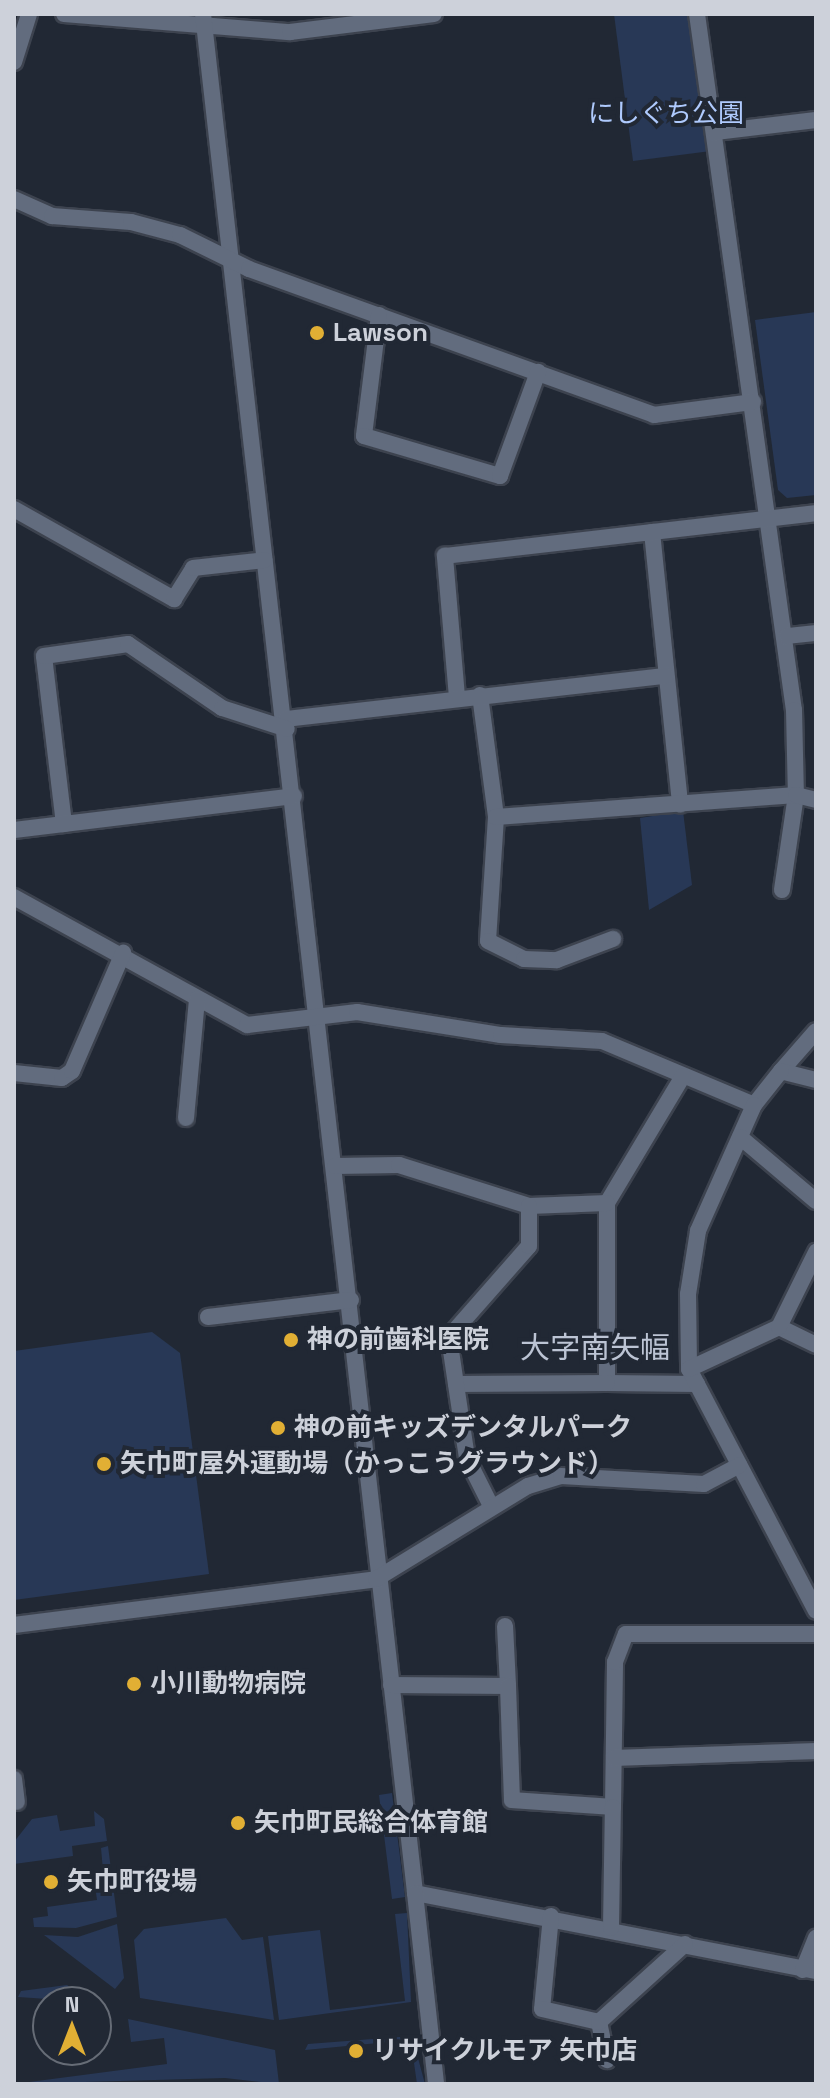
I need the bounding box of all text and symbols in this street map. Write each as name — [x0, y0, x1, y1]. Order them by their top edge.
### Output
park label: にしぐち公園 — [588, 98, 744, 130]
place label: Lawson — [333, 317, 428, 349]
marker: Lawson — [308, 324, 326, 342]
place label: 神の前歯科医院 — [307, 1324, 489, 1356]
district label: 大字南矢幅 — [520, 1330, 670, 1366]
marker: 神の前歯科医院 — [282, 1331, 300, 1349]
place label: 神の前キッズデンタルパーク — [294, 1412, 632, 1444]
marker: 神の前キッズデンタルパーク — [269, 1419, 287, 1437]
place label: 矢巾町屋外運動場（かっこうグラウンド） — [120, 1448, 614, 1480]
marker: 矢巾町屋外運動場（かっこうグラウンド） — [95, 1455, 113, 1473]
place label: 小川動物病院 — [150, 1668, 306, 1700]
marker: 小川動物病院 — [125, 1675, 143, 1693]
place label: 矢巾町民総合体育館 — [254, 1807, 488, 1839]
marker: 矢巾町民総合体育館 — [229, 1814, 247, 1832]
place label: 矢巾町役場 — [67, 1866, 197, 1898]
marker: 矢巾町役場 — [42, 1873, 60, 1891]
north arrow — [32, 1986, 112, 2066]
text: N — [65, 1990, 79, 2018]
place label: リサイクルモア 矢巾店 — [372, 2035, 639, 2067]
marker: リサイクルモア 矢巾店 — [347, 2042, 365, 2060]

